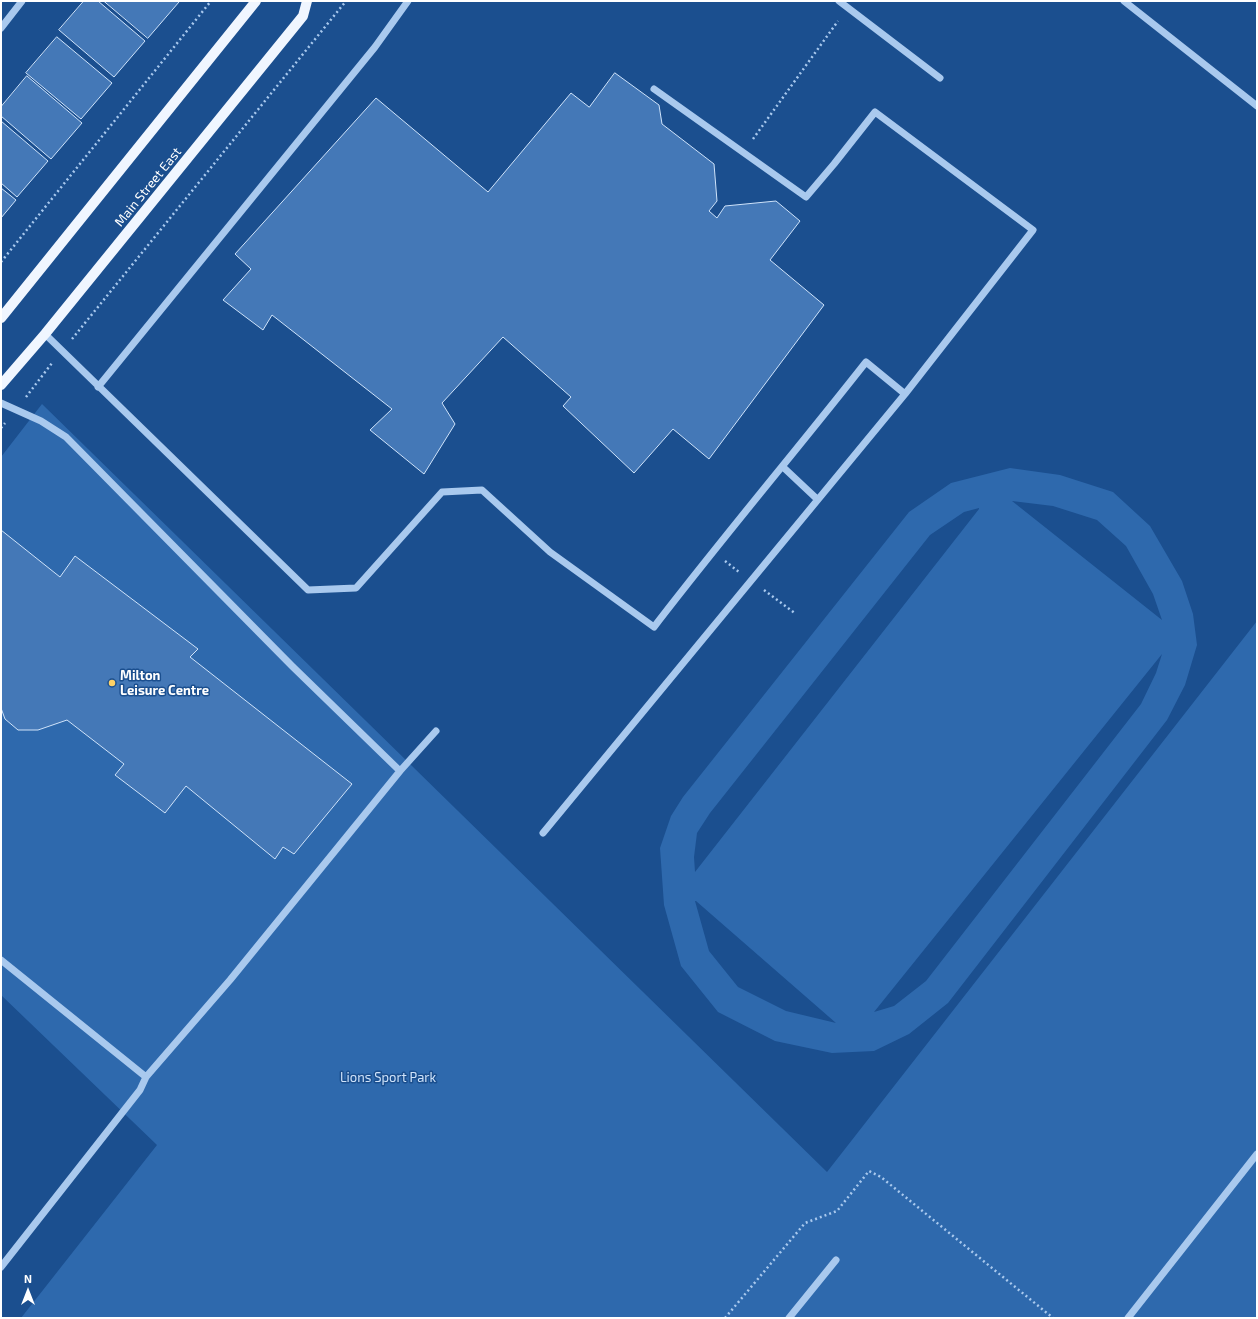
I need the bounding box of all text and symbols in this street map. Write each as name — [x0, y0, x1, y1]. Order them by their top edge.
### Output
street label: Main Street East — [111, 144, 185, 230]
place label: Milton Leisure Centre — [120, 668, 209, 699]
marker: Milton Leisure Centre — [107, 678, 117, 688]
park label: Lions Sport Park — [340, 1070, 436, 1086]
north arrow — [8, 1271, 48, 1311]
text: N — [24, 1272, 32, 1285]

